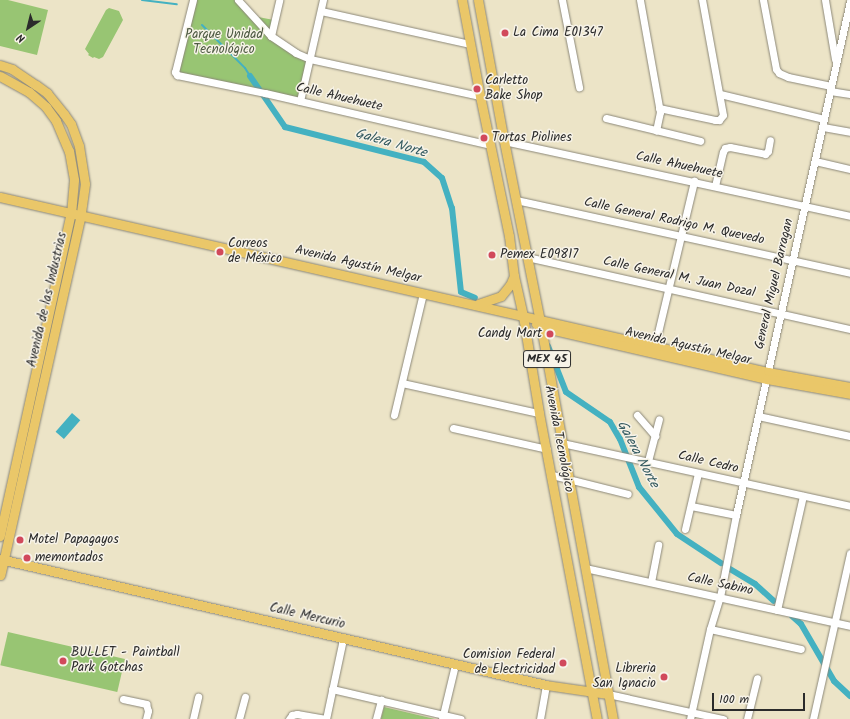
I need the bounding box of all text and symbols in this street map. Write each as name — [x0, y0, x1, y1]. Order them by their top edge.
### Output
north arrow — [8, 8, 48, 48]
place label: La Cima E01347 — [513, 25, 603, 41]
text: N — [13, 28, 29, 47]
park label: Parque Unidad Tecnológico — [185, 28, 263, 59]
marker: La Cima E01347 — [500, 28, 510, 38]
place label: Carletto Bake Shop — [485, 74, 543, 105]
street label: Calle Ahuehuete — [294, 80, 384, 116]
marker: Carletto Bake Shop — [472, 84, 482, 94]
water label: Galera Norte — [353, 125, 429, 161]
place label: Tortas Piolines — [492, 130, 572, 146]
marker: Tortas Piolines — [479, 133, 489, 143]
street label: Calle Ahuehuete — [634, 149, 724, 183]
street label: Calle General Rodrigo M. Quevedo — [582, 195, 766, 249]
street label: General Miguel Barragan — [752, 217, 798, 351]
street label: Avenida de las Industrias — [25, 231, 71, 369]
place label: Correos de México — [228, 237, 282, 268]
street label: Avenida Agustín Melgar — [293, 243, 423, 287]
marker: Correos de México — [215, 247, 225, 257]
place label: Pemex E09817 — [500, 247, 578, 263]
marker: Pemex E09817 — [487, 250, 497, 260]
street label: Calle General M. Juan Dozal — [602, 254, 756, 302]
street label: Avenida Agustín Melgar — [623, 325, 753, 369]
place label: Candy Mart — [478, 326, 542, 342]
marker: Candy Mart — [545, 329, 555, 339]
road number: MEX 45 — [523, 349, 571, 369]
street label: Avenida Tecnológico — [540, 384, 576, 494]
water label: Galera Norte — [613, 417, 663, 491]
street label: Calle Cedro — [676, 448, 740, 478]
place label: Motel Papagayos — [28, 532, 119, 548]
marker: Motel Papagayos — [15, 535, 25, 545]
place label: memontados — [35, 550, 103, 566]
marker: memontados — [22, 553, 32, 563]
street label: Calle Sabino — [686, 570, 754, 600]
street label: Calle Mercurio — [268, 601, 346, 633]
place label: BULLET - Paintball Park Gotchas — [71, 646, 180, 677]
place label: Comision Federal de Electricidad — [463, 648, 555, 679]
marker: BULLET - Paintball Park Gotchas — [58, 656, 68, 666]
marker: Comision Federal de Electricidad — [558, 658, 568, 668]
place label: Libreria San Ignacio — [593, 662, 656, 693]
marker: Libreria San Ignacio — [659, 672, 669, 682]
scale bar — [714, 685, 807, 711]
text: 100 m — [719, 690, 749, 709]

